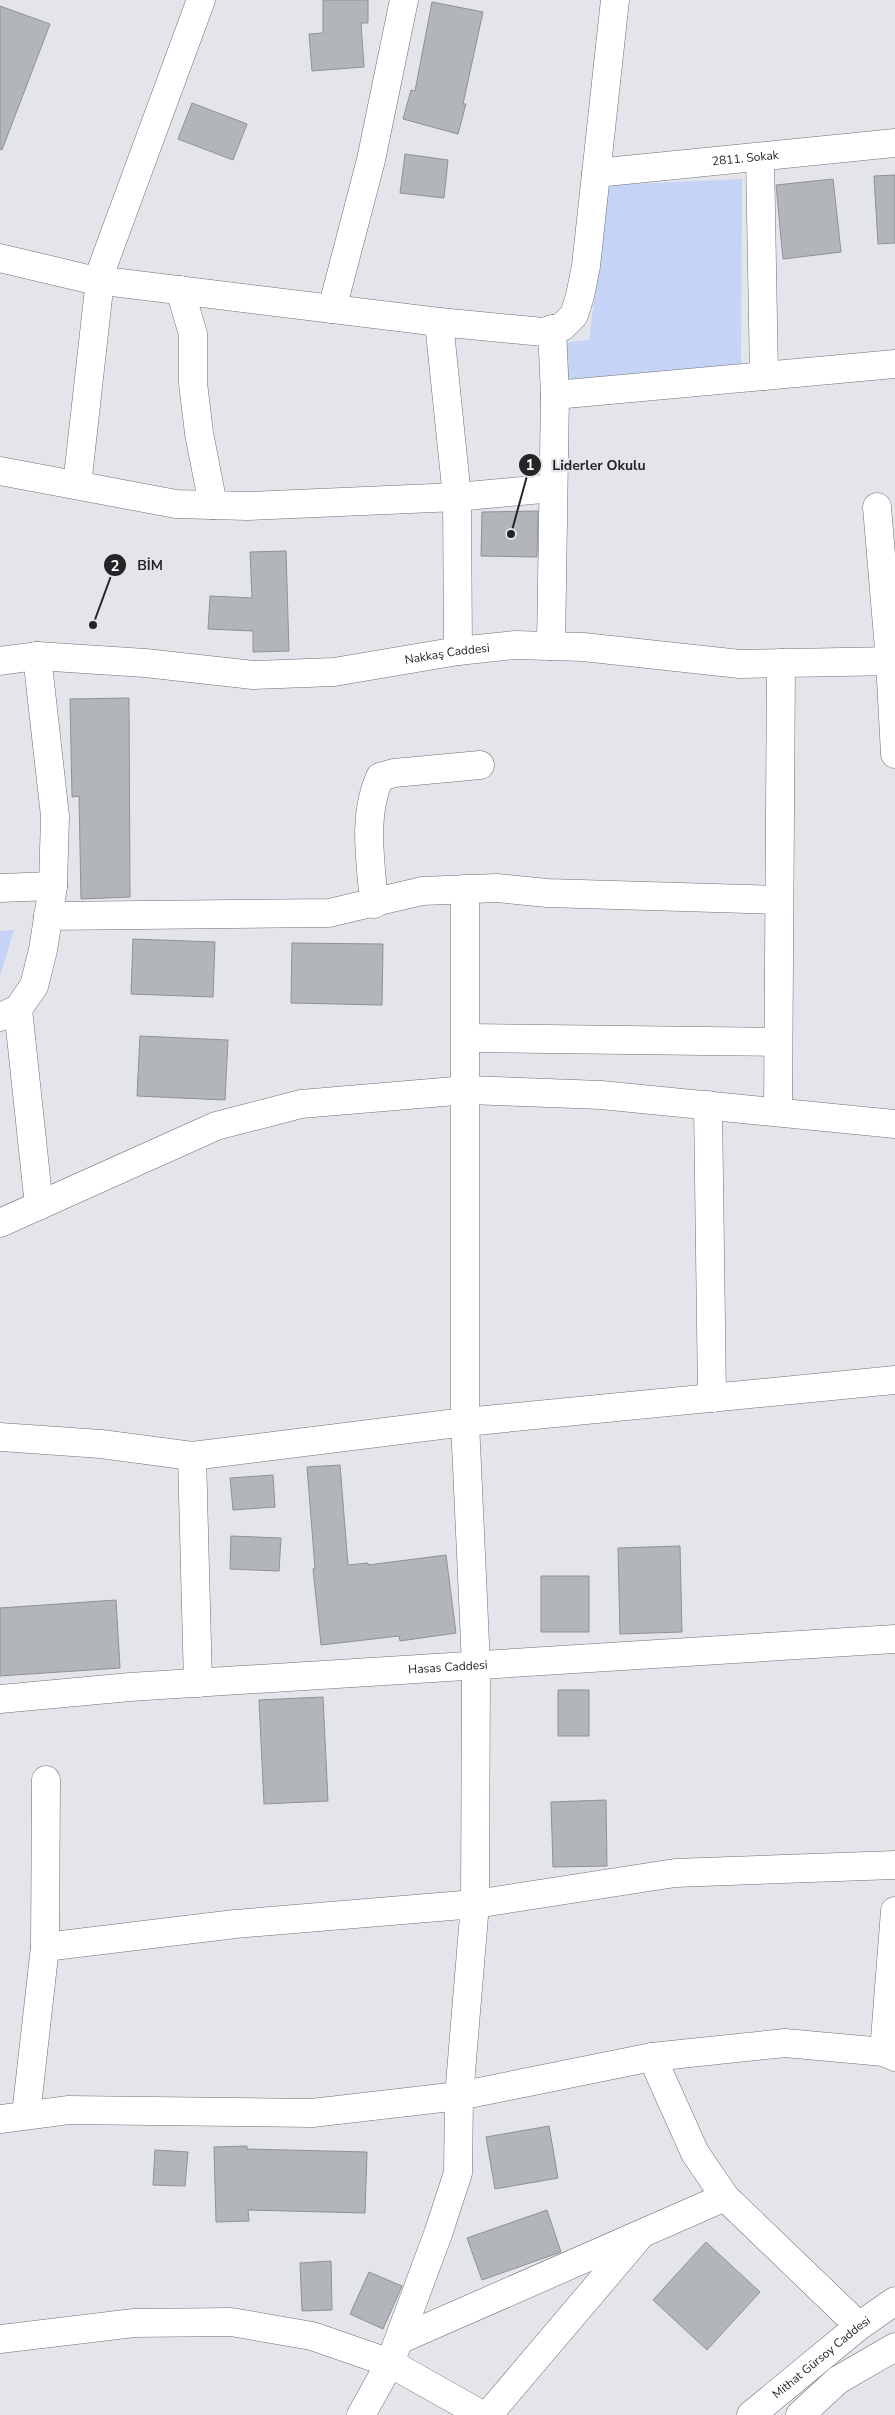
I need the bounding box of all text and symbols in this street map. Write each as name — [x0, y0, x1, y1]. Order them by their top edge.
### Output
street label: 2811. Sokak — [711, 147, 780, 169]
callout: Liderler Okulu — [518, 450, 656, 479]
text: 1 — [525, 455, 535, 475]
text: Liderler Okulu — [552, 456, 646, 475]
callout: BİM — [102, 551, 173, 580]
text: 2 — [110, 556, 120, 576]
text: BİM — [137, 556, 163, 575]
street label: Nakkaş Caddesi — [404, 640, 490, 668]
street label: Hasas Caddesi — [408, 1657, 488, 1678]
street label: Mithat Gürsoy Caddesi — [769, 2312, 874, 2402]

